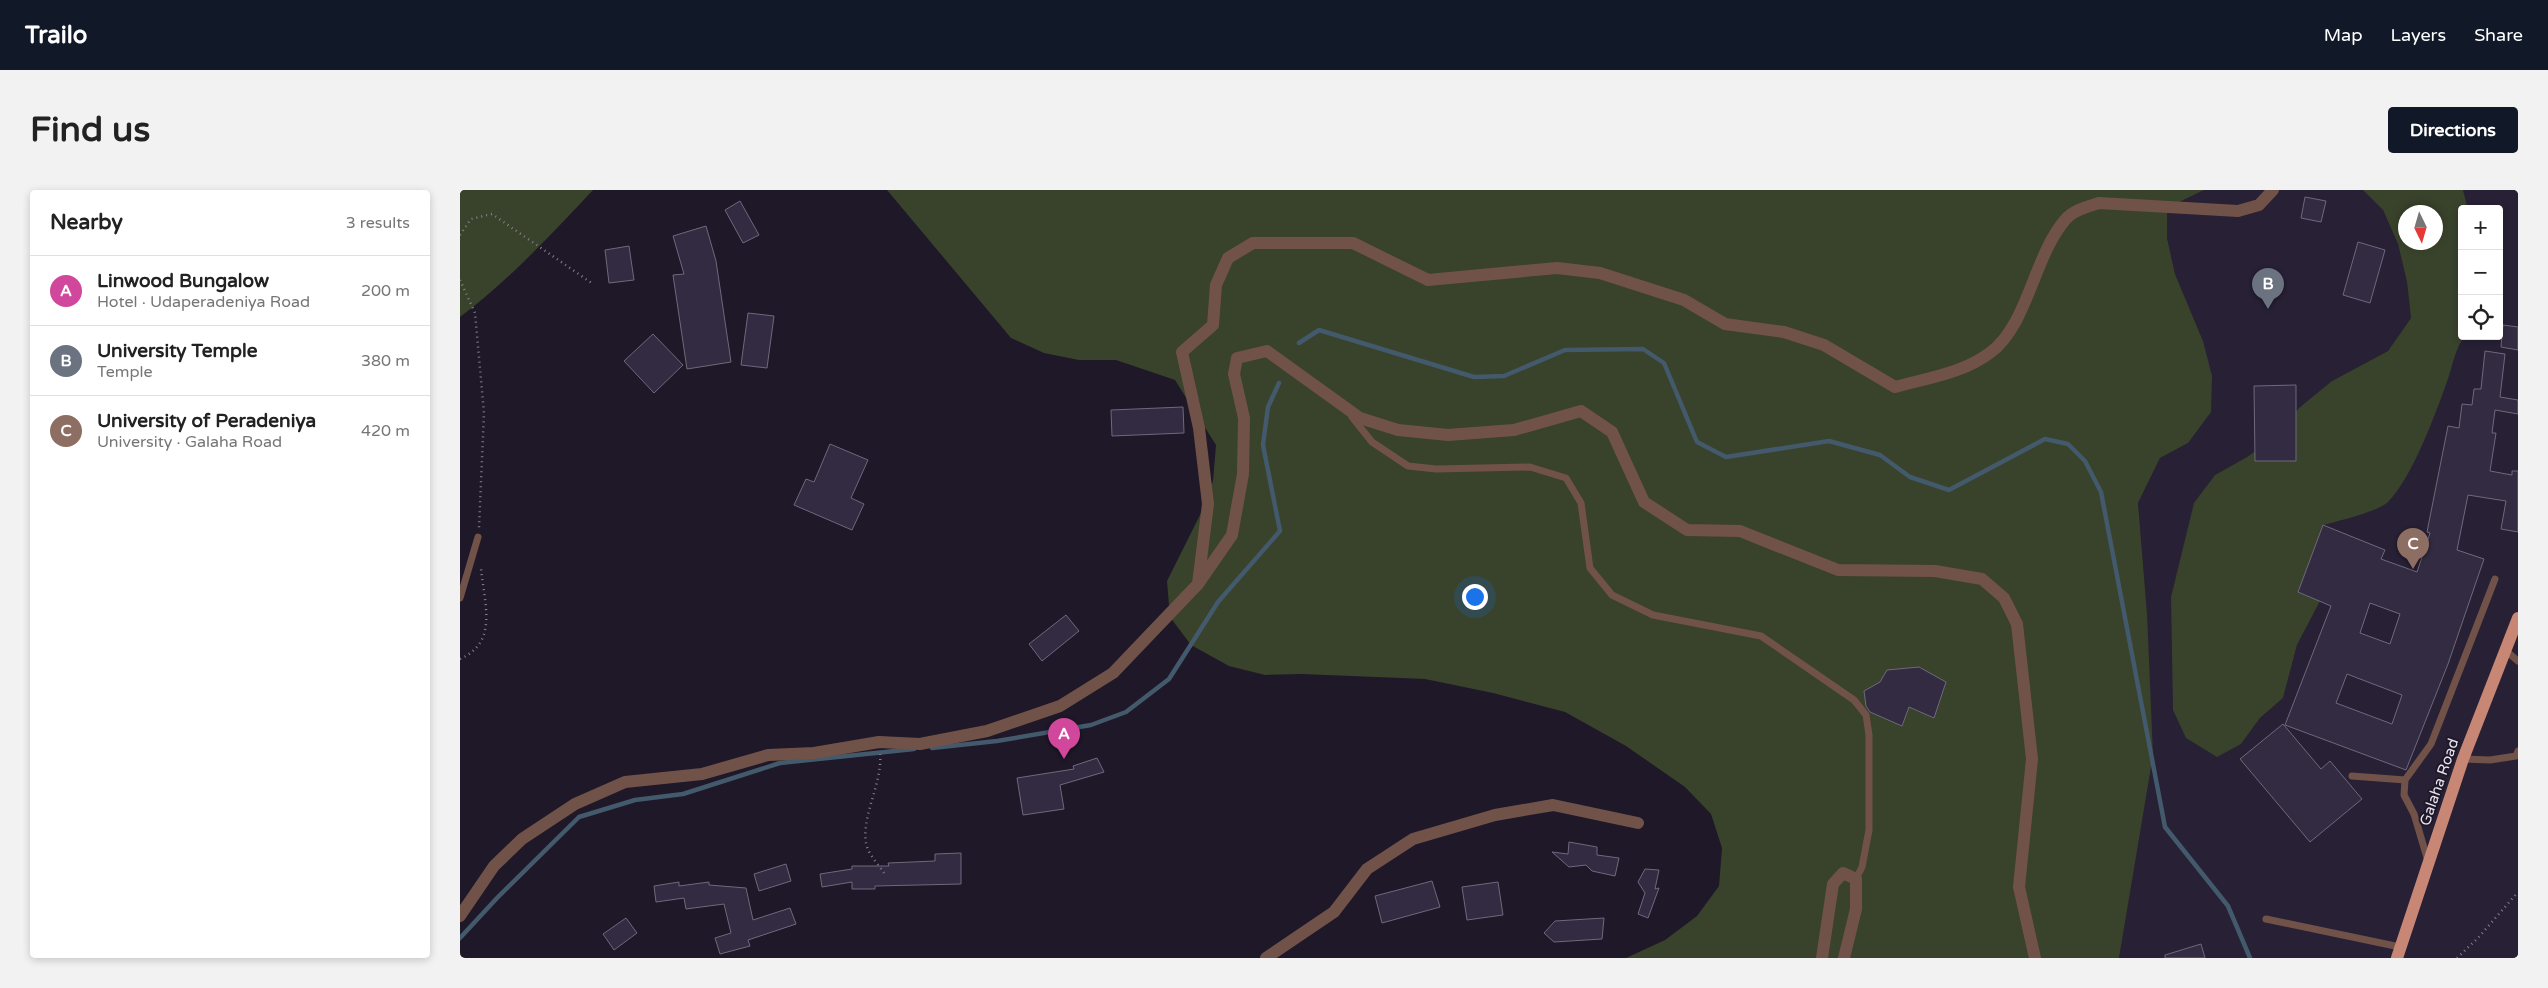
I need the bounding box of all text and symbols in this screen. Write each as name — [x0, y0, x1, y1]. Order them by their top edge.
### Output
text: Trailo — [25, 21, 87, 50]
text: Map — [2324, 24, 2363, 46]
text: Layers — [2391, 24, 2446, 46]
text: Share — [2474, 24, 2523, 46]
button: Directions — [2388, 107, 2518, 153]
text: Find us — [30, 109, 150, 151]
north arrow — [2398, 205, 2443, 250]
map controls — [2458, 205, 2503, 340]
button: + — [2458, 205, 2503, 250]
text: Nearby — [50, 210, 123, 235]
text: 3 results — [346, 213, 410, 233]
button: − — [2458, 250, 2503, 295]
pin: B — [2252, 268, 2284, 309]
text: Linwood Bungalow — [97, 270, 269, 292]
text: A — [60, 281, 72, 301]
text: 200 m — [361, 281, 410, 301]
text: Hotel · Udaperadeniya Road — [97, 292, 310, 312]
button: locate — [2458, 295, 2503, 340]
text: University Temple — [97, 340, 258, 362]
text: B — [60, 351, 72, 371]
text: 380 m — [361, 351, 410, 371]
text: Temple — [97, 362, 153, 382]
text: University of Peradeniya — [97, 410, 316, 432]
text: C — [60, 421, 72, 441]
text: 420 m — [361, 421, 410, 441]
text: University · Galaha Road — [97, 432, 282, 452]
pin: C — [2397, 528, 2429, 569]
your location — [1462, 584, 1488, 610]
pin: A — [1048, 718, 1080, 759]
street label: Galaha Road — [2416, 736, 2462, 828]

